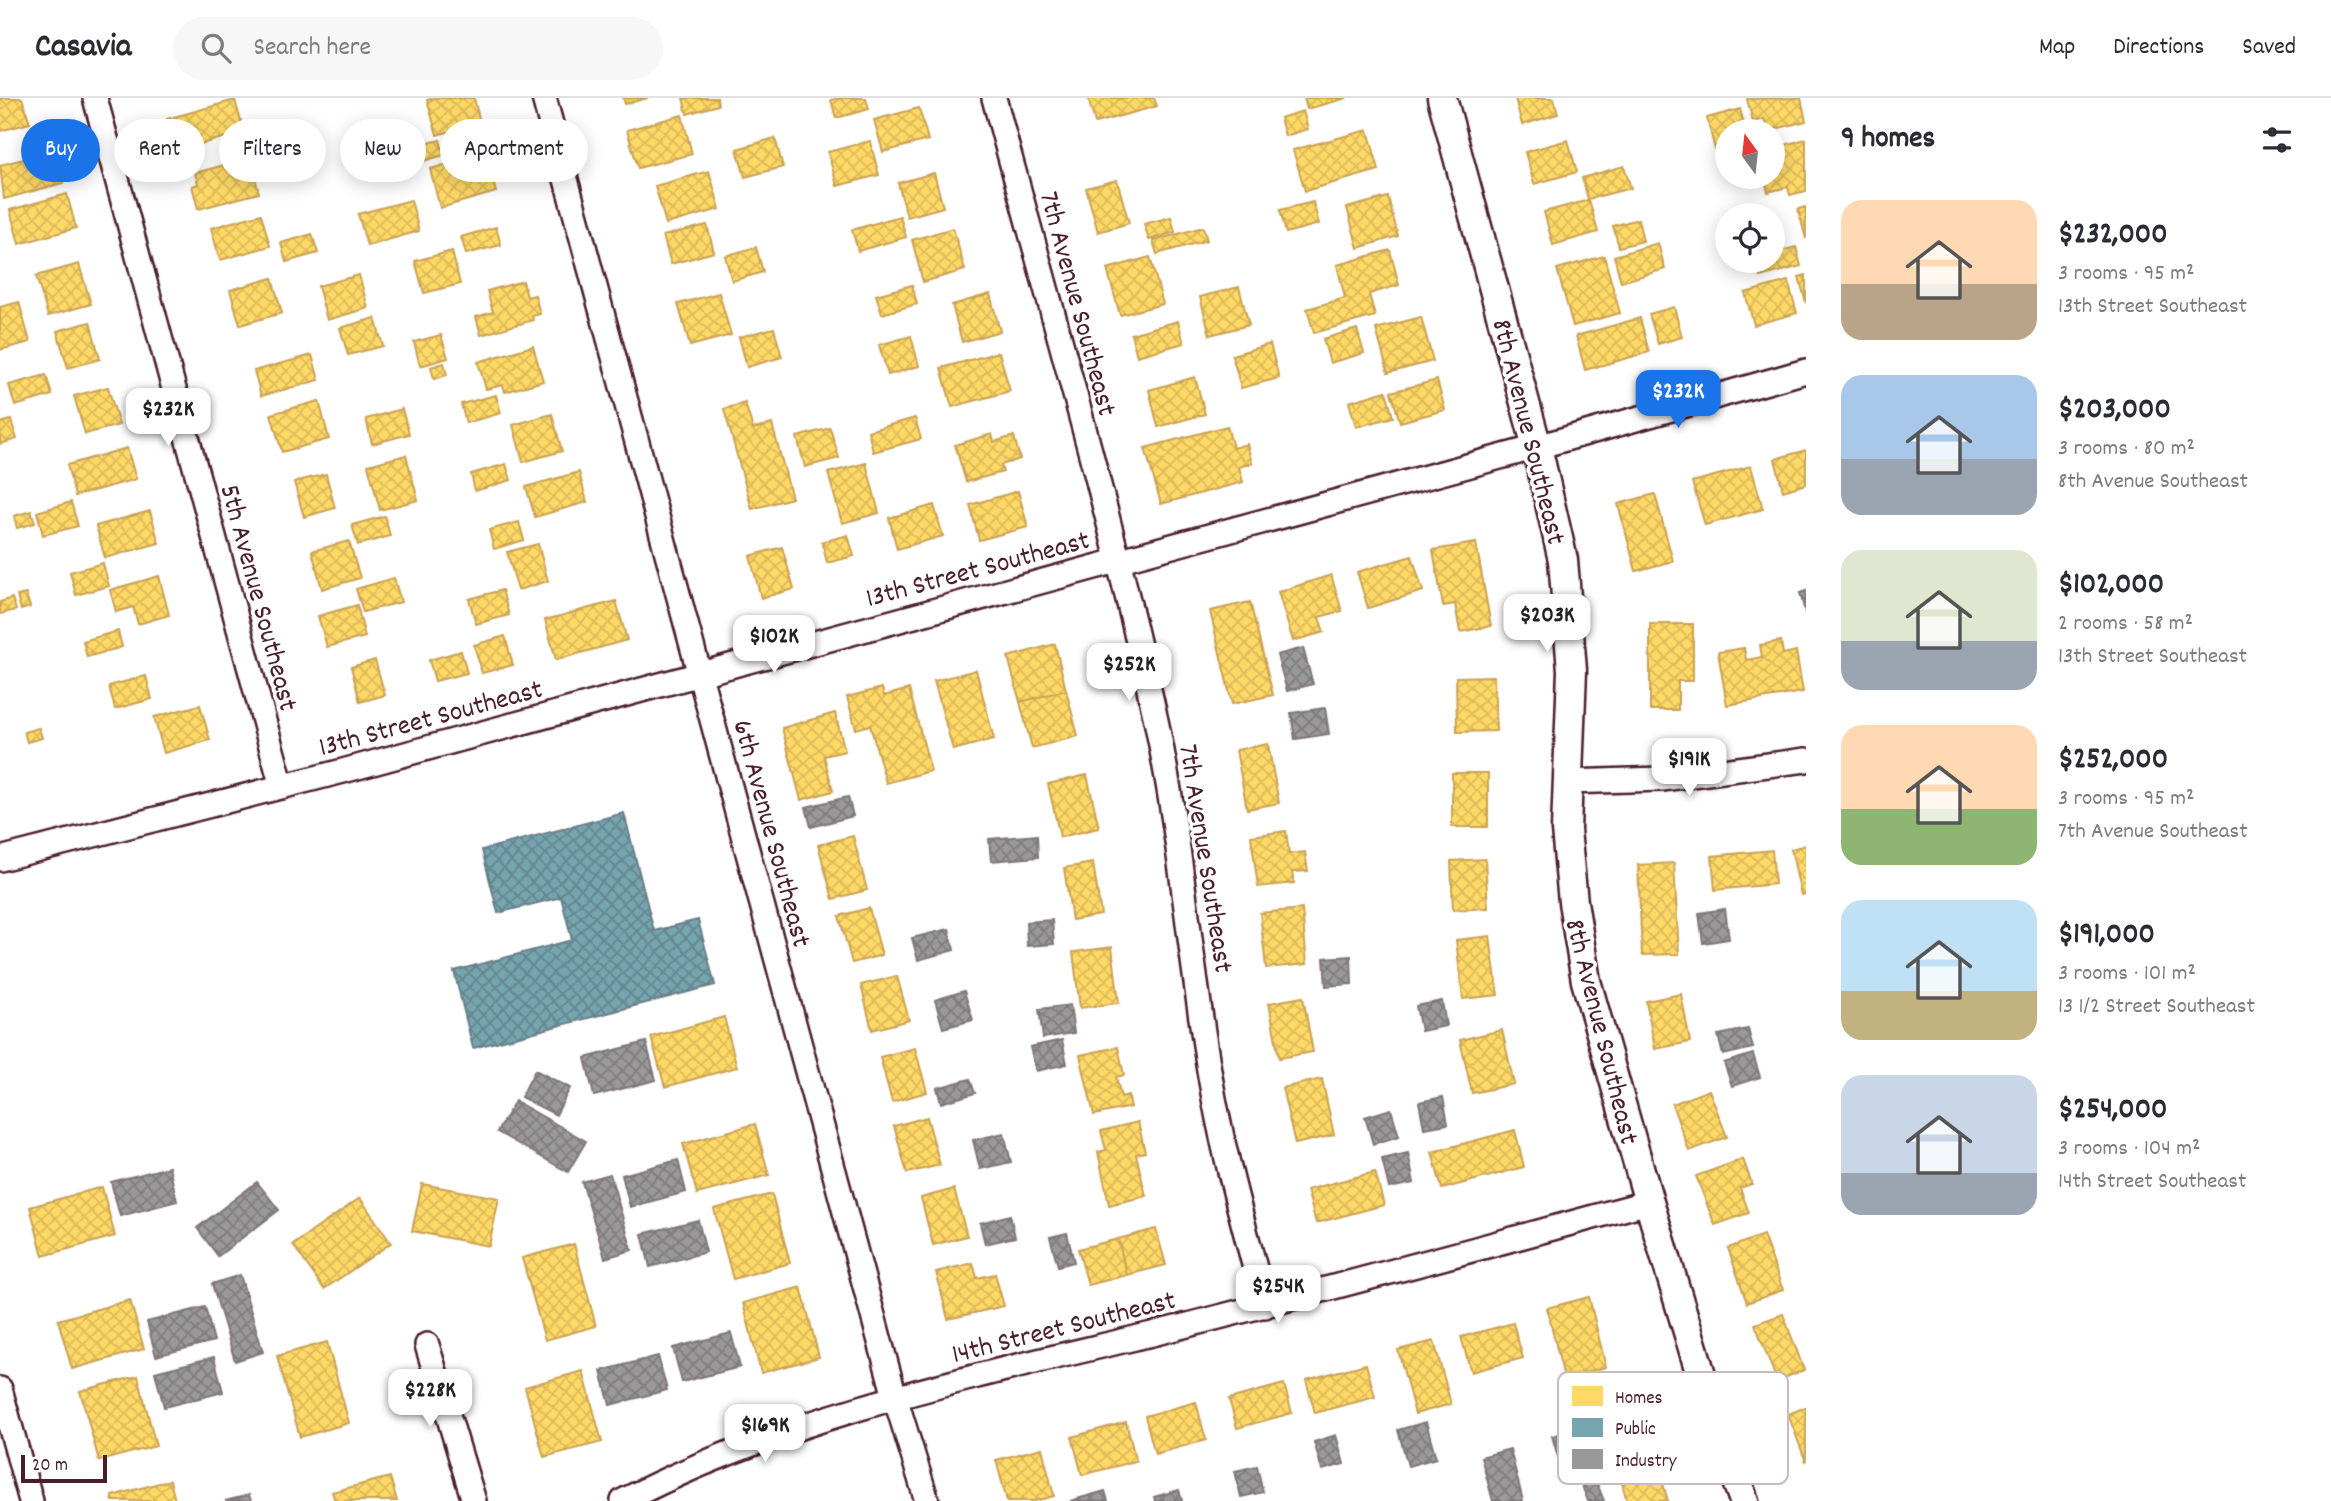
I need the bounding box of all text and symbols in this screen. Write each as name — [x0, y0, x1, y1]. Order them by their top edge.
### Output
search box — [173, 17, 663, 80]
text: Casavia — [35, 25, 131, 72]
icon: search — [197, 29, 235, 67]
text: Search here — [253, 30, 371, 67]
text: Map — [2039, 31, 2075, 65]
text: Directions — [2113, 31, 2204, 65]
text: Saved — [2242, 31, 2296, 65]
chip: Buy — [21, 119, 100, 182]
chip: Rent — [114, 119, 205, 182]
chip: Filters — [219, 119, 326, 182]
chip: New — [340, 119, 426, 182]
chip: Apartment — [440, 119, 588, 182]
north arrow — [1715, 119, 1785, 189]
map controls — [1715, 119, 1785, 273]
text: 9 homes — [1841, 119, 1935, 162]
icon: filters — [2258, 121, 2296, 159]
street label: 7th Avenue Southeast — [1026, 188, 1124, 421]
button: locate — [1715, 203, 1785, 273]
text: $232,000 — [2058, 215, 2168, 258]
icon: home — [1897, 228, 1981, 312]
text: 3 rooms · 95 m² — [2058, 258, 2194, 291]
text: 13th Street Southeast — [2058, 291, 2247, 324]
street label: 8th Avenue Southeast — [1479, 315, 1574, 549]
pin: $232K — [1629, 370, 1727, 430]
text: $232K — [1652, 376, 1704, 409]
pin: $232K — [119, 388, 217, 448]
text: $203,000 — [2058, 390, 2171, 433]
text: $232K — [142, 394, 194, 427]
icon: home — [1897, 403, 1981, 487]
text: 3 rooms · 80 m² — [2058, 433, 2195, 466]
text: 8th Avenue Southeast — [2058, 466, 2248, 499]
street label: 5th Avenue Southeast — [207, 481, 306, 716]
street label: 13th Street Southeast — [862, 523, 1095, 621]
text: $102,000 — [2058, 565, 2164, 608]
icon: home — [1897, 578, 1981, 662]
pin: $203K — [1498, 594, 1596, 654]
text: $203K — [1519, 600, 1575, 633]
text: 2 rooms · 58 m² — [2058, 608, 2193, 641]
pin: $102K — [725, 616, 823, 675]
text: $102K — [749, 621, 799, 654]
text: 13th Street Southeast — [2058, 641, 2247, 674]
pin: $252K — [1080, 644, 1178, 703]
text: $252K — [1102, 649, 1156, 682]
street label: 13th Street Southeast — [315, 672, 548, 770]
street label: 6th Avenue Southeast — [720, 716, 819, 952]
pin: $191K — [1640, 738, 1738, 798]
text: $252,000 — [2058, 740, 2168, 783]
street label: 7th Avenue Southeast — [1165, 742, 1241, 976]
text: $191K — [1668, 744, 1710, 777]
icon: home — [1897, 753, 1981, 837]
text: 3 rooms · 95 m² — [2058, 783, 2194, 816]
text: 7th Avenue Southeast — [2058, 816, 2248, 849]
street label: 8th Avenue Southeast — [1552, 915, 1647, 1149]
text: $191,000 — [2058, 915, 2155, 958]
icon: home — [1897, 928, 1981, 1012]
text: 3 rooms · 101 m² — [2058, 958, 2196, 991]
text: 13 1/2 Street Southeast — [2058, 991, 2255, 1024]
text: $254,000 — [2058, 1090, 2167, 1133]
icon: home — [1897, 1103, 1981, 1187]
text: 3 rooms · 104 m² — [2058, 1133, 2200, 1166]
text: 14th Street Southeast — [2058, 1166, 2246, 1199]
pin: $254K — [1229, 1266, 1327, 1325]
text: $254K — [1252, 1271, 1304, 1304]
street label: 14th Street Southeast — [948, 1283, 1180, 1377]
pin: $228K — [381, 1370, 479, 1429]
legend — [1558, 1372, 1788, 1484]
text: $228K — [404, 1375, 456, 1408]
text: Homes — [1615, 1386, 1663, 1413]
pin: $169K — [716, 1404, 814, 1464]
text: $169K — [740, 1410, 790, 1443]
text: Public — [1615, 1417, 1656, 1444]
text: Industry — [1615, 1449, 1677, 1476]
scale bar — [21, 1452, 107, 1484]
text: 20 m — [32, 1453, 68, 1480]

